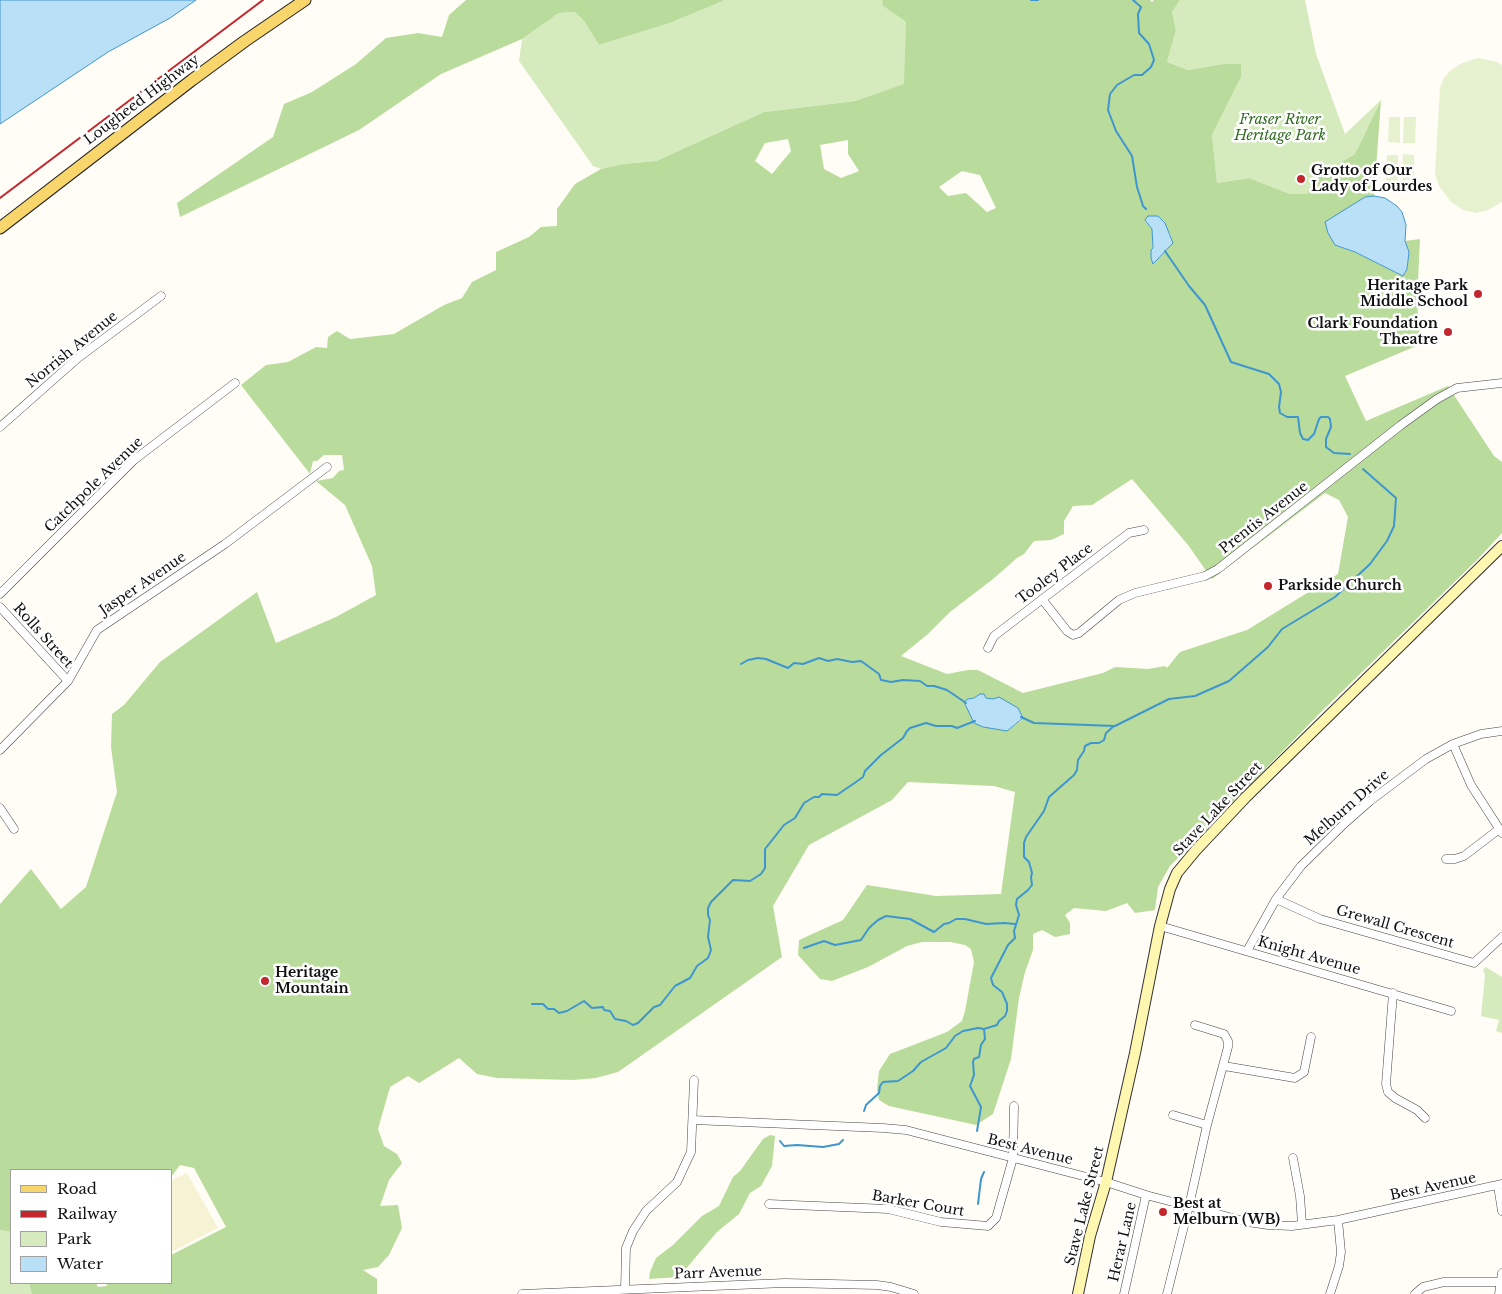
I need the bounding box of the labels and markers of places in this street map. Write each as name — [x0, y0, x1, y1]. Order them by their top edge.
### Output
place label: Grotto of Our Lady of Lourdes — [1311, 163, 1432, 196]
marker: Grotto of Our Lady of Lourdes — [1295, 173, 1307, 185]
place label: Heritage Park Middle School — [1360, 278, 1468, 310]
marker: Heritage Park Middle School — [1472, 288, 1484, 300]
place label: Clark Foundation Theatre — [1307, 316, 1438, 348]
marker: Clark Foundation Theatre — [1442, 326, 1454, 338]
place label: Parkside Church — [1278, 578, 1402, 594]
marker: Parkside Church — [1262, 580, 1274, 592]
place label: Heritage Mountain — [275, 965, 349, 998]
marker: Heritage Mountain — [259, 975, 271, 987]
place label: Best at Melburn (WB) — [1173, 1196, 1280, 1228]
marker: Best at Melburn (WB) — [1157, 1206, 1169, 1218]

